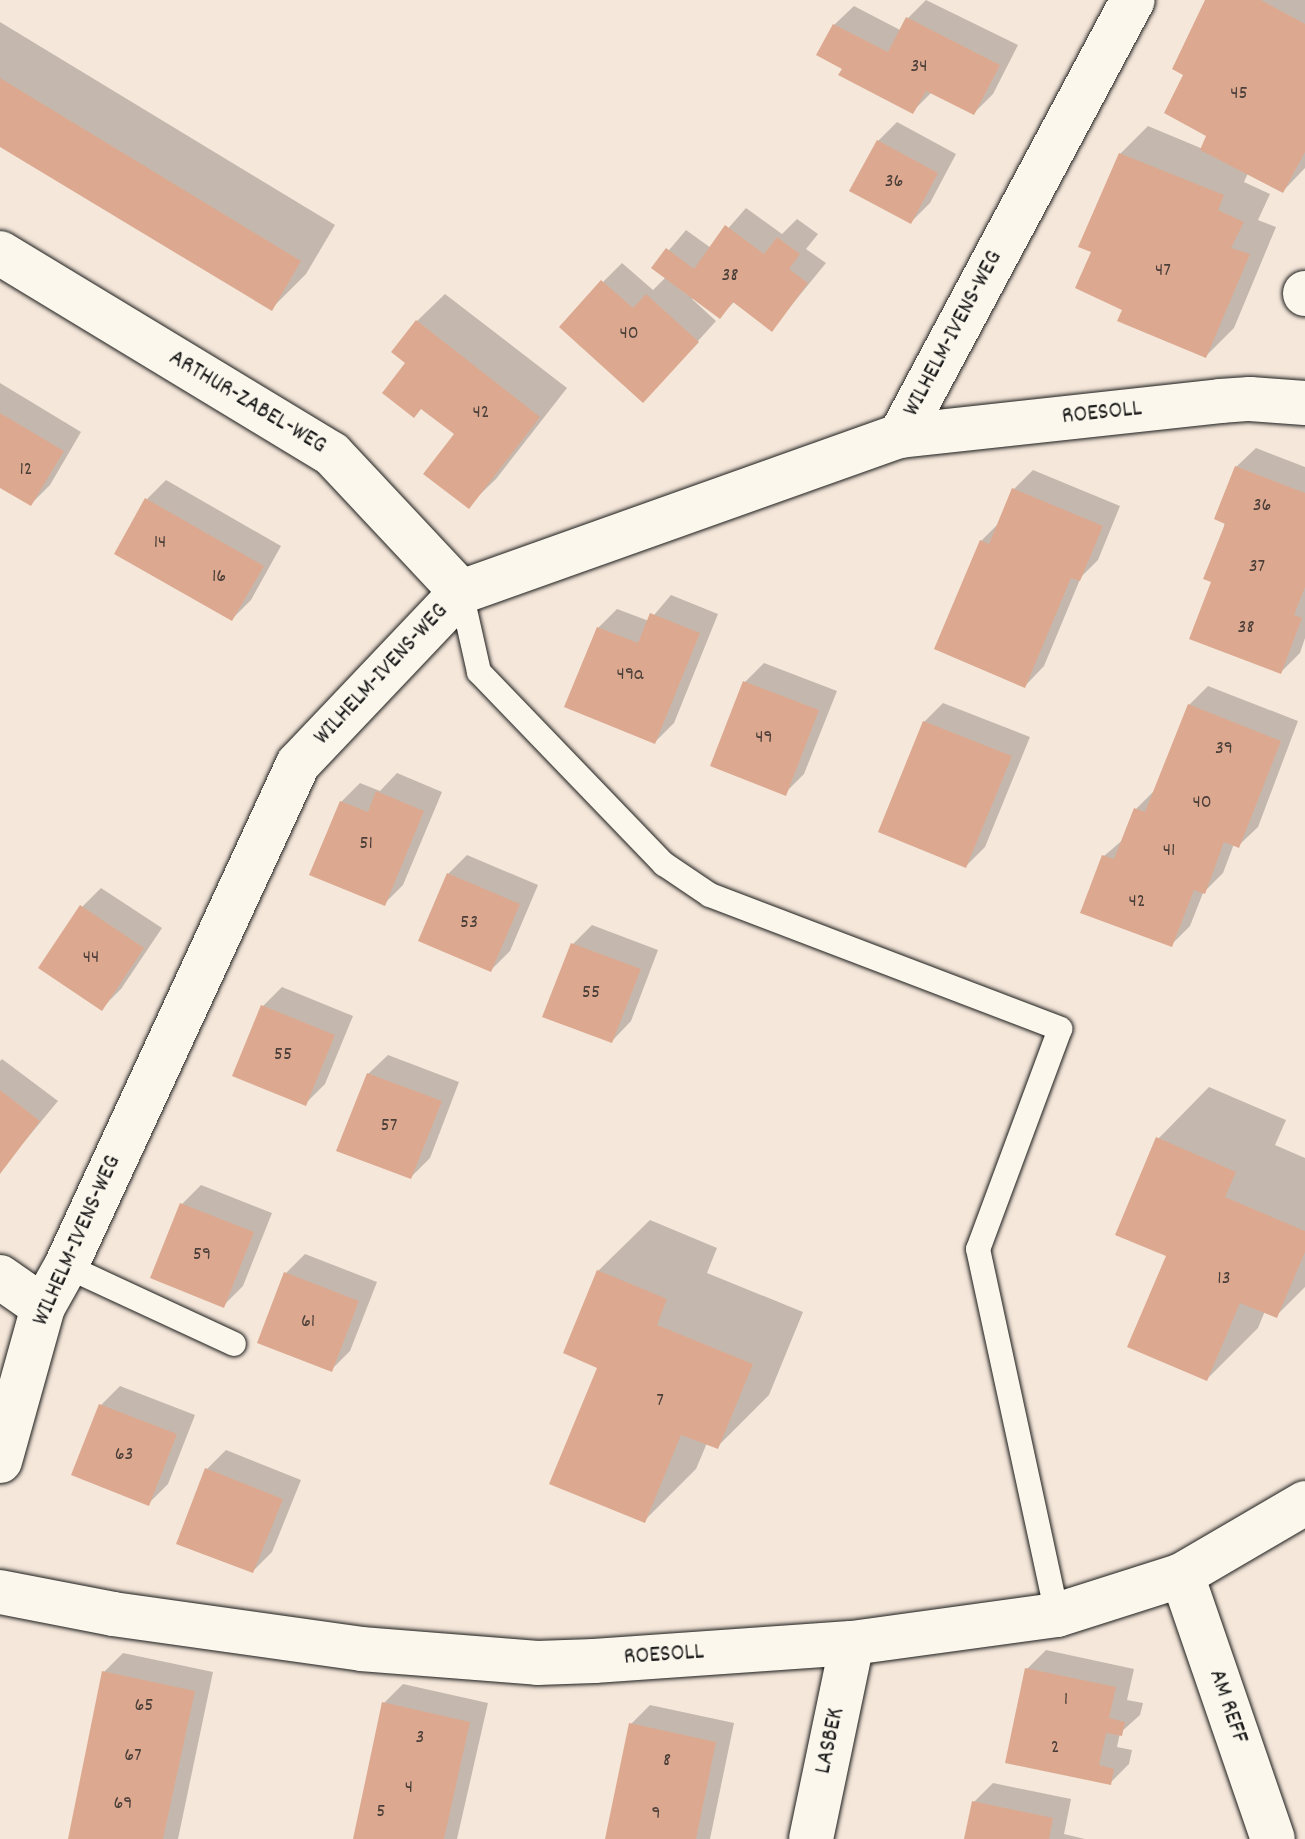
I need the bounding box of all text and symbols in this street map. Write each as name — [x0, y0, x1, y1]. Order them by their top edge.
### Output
house number: 34 — [910, 55, 928, 79]
house number: 45 — [1230, 82, 1248, 106]
house number: 36 — [885, 170, 903, 194]
street label: WILHELM-IVENS-WEG — [898, 246, 1010, 422]
house number: 47 — [1155, 259, 1171, 283]
house number: 38 — [722, 264, 738, 288]
house number: 40 — [619, 322, 639, 346]
street label: ARTHUR-ZABEL-WEG — [163, 345, 331, 461]
street label: ROESOLL — [1061, 395, 1143, 433]
house number: 42 — [472, 401, 490, 425]
house number: 12 — [19, 458, 33, 482]
house number: 36 — [1253, 494, 1271, 518]
house number: 14 — [154, 531, 166, 555]
house number: 37 — [1249, 555, 1265, 579]
house number: 16 — [212, 565, 226, 589]
street label: WILHELM-IVENS-WEG — [309, 598, 455, 752]
house number: 38 — [1238, 616, 1254, 640]
house number: 49a — [617, 663, 643, 687]
house number: 49 — [755, 726, 773, 750]
house number: 39 — [1215, 737, 1233, 761]
house number: 40 — [1192, 791, 1212, 815]
house number: 51 — [359, 832, 373, 856]
house number: 41 — [1163, 839, 1175, 863]
house number: 42 — [1128, 890, 1146, 914]
house number: 53 — [460, 911, 478, 935]
house number: 44 — [83, 946, 99, 970]
house number: 55 — [582, 981, 600, 1005]
house number: 55 — [274, 1043, 292, 1067]
house number: 57 — [381, 1114, 397, 1138]
street label: WILHELM-IVENS-WEG — [28, 1151, 128, 1331]
house number: 59 — [193, 1243, 211, 1267]
house number: 13 — [1217, 1267, 1231, 1291]
house number: 61 — [301, 1310, 315, 1334]
house number: 7 — [656, 1389, 664, 1413]
house number: 63 — [115, 1443, 133, 1467]
street label: ROESOLL — [623, 1639, 705, 1673]
street label: AM REFF — [1201, 1666, 1253, 1748]
house number: 1 — [1064, 1688, 1068, 1712]
house number: 65 — [134, 1694, 154, 1718]
street label: LASBEK — [810, 1705, 852, 1777]
house number: 3 — [416, 1726, 424, 1750]
house number: 2 — [1051, 1736, 1059, 1760]
house number: 67 — [124, 1744, 142, 1768]
house number: 8 — [663, 1749, 671, 1773]
house number: 4 — [405, 1776, 413, 1800]
house number: 69 — [114, 1792, 132, 1816]
house number: 5 — [376, 1800, 386, 1824]
house number: 9 — [651, 1802, 661, 1826]

